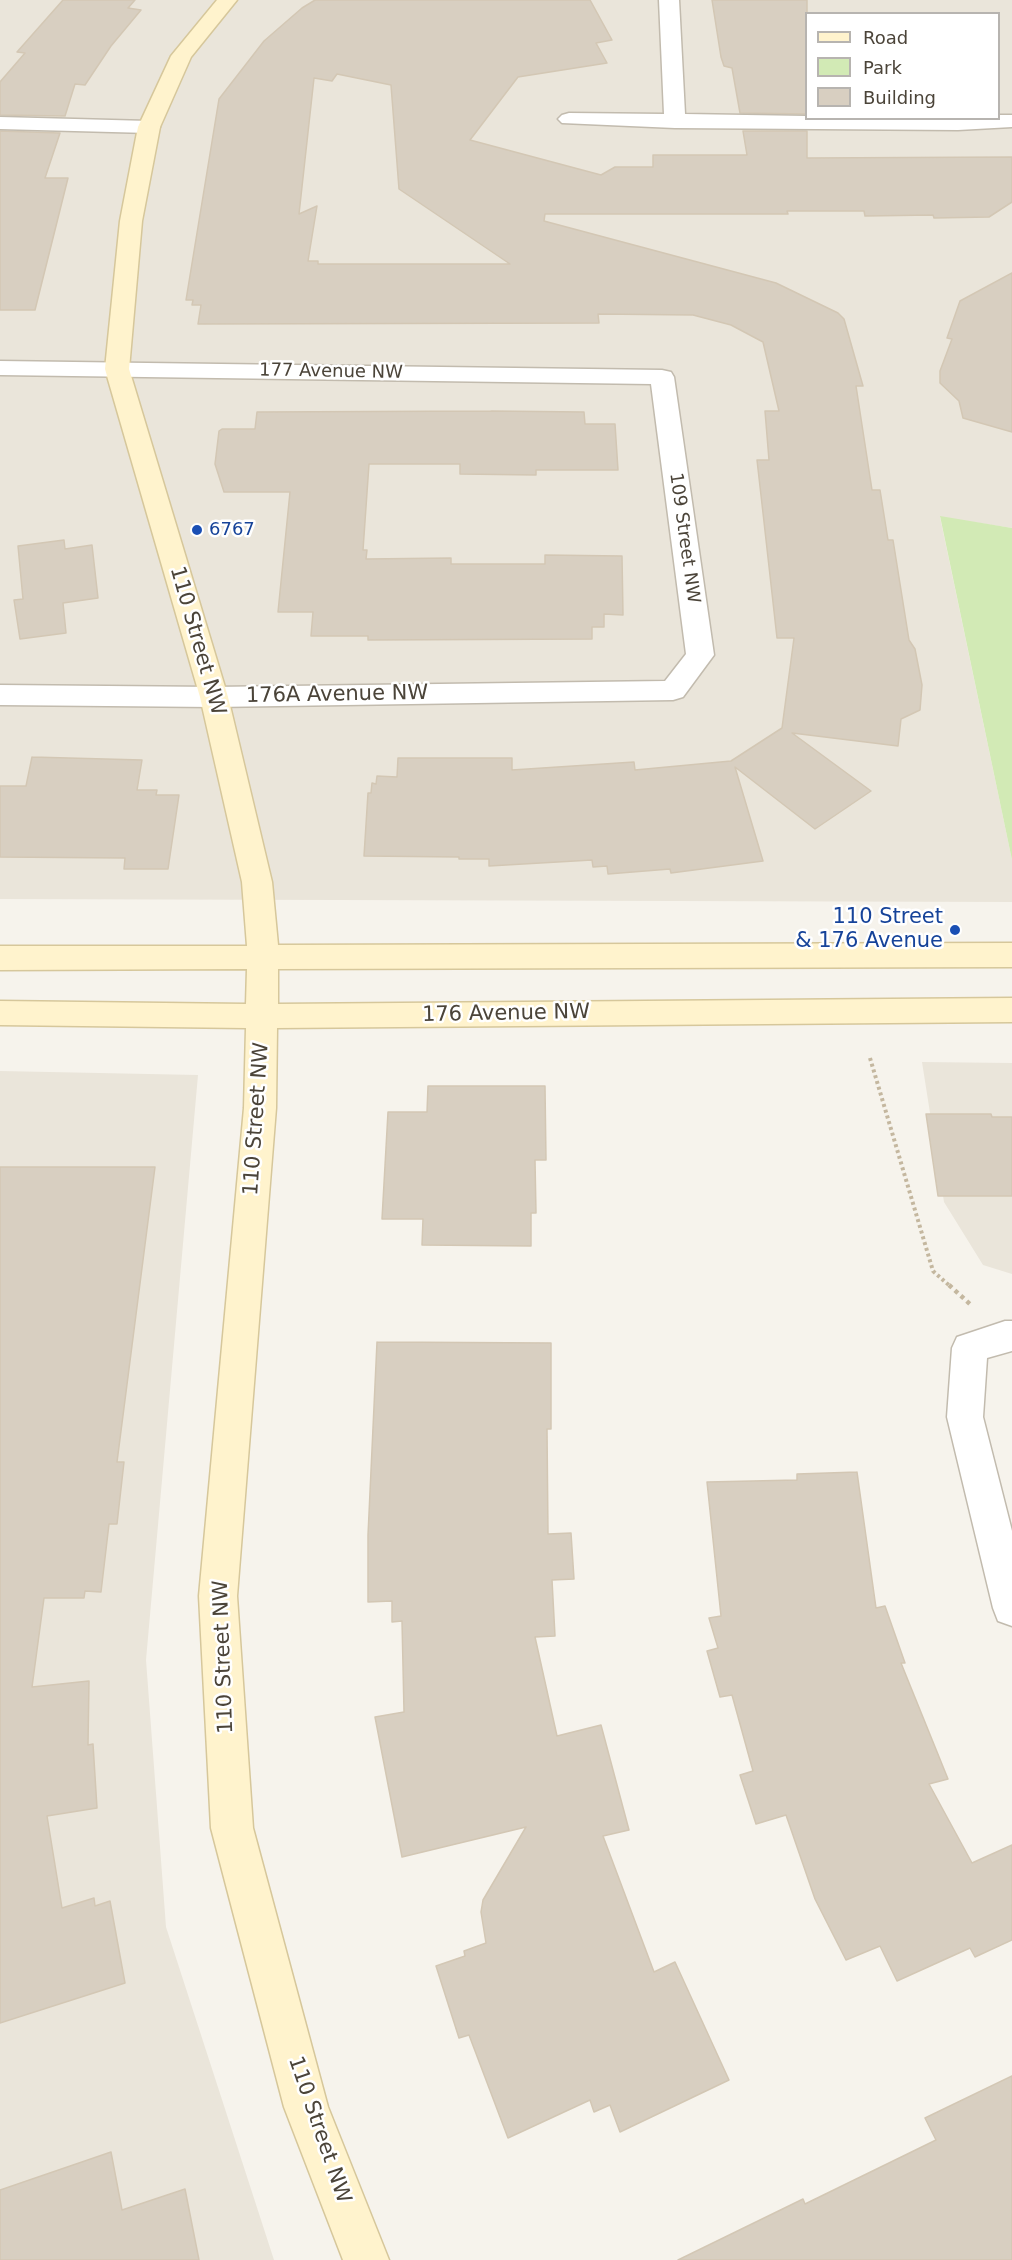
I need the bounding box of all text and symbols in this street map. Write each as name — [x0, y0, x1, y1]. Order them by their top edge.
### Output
legend — [805, 12, 1000, 120]
text: Road — [863, 27, 908, 48]
text: Park — [863, 57, 902, 78]
text: Building — [863, 87, 936, 108]
street label: 177 Avenue NW — [259, 360, 403, 384]
street label: 109 Street NW — [664, 471, 704, 605]
place label: 6767 — [209, 519, 255, 541]
marker: 6767 — [190, 523, 204, 537]
street label: 110 Street NW — [164, 564, 230, 718]
street label: 176A Avenue NW — [246, 681, 428, 709]
place label: 110 Street & 176 Avenue — [795, 905, 943, 955]
marker: 110 Street & 176 Avenue — [948, 923, 962, 937]
street label: 176 Avenue NW — [422, 1000, 590, 1028]
street label: 110 Street NW — [239, 1041, 275, 1197]
street label: 110 Street NW — [209, 1580, 239, 1734]
street label: 110 Street NW — [282, 2053, 356, 2207]

